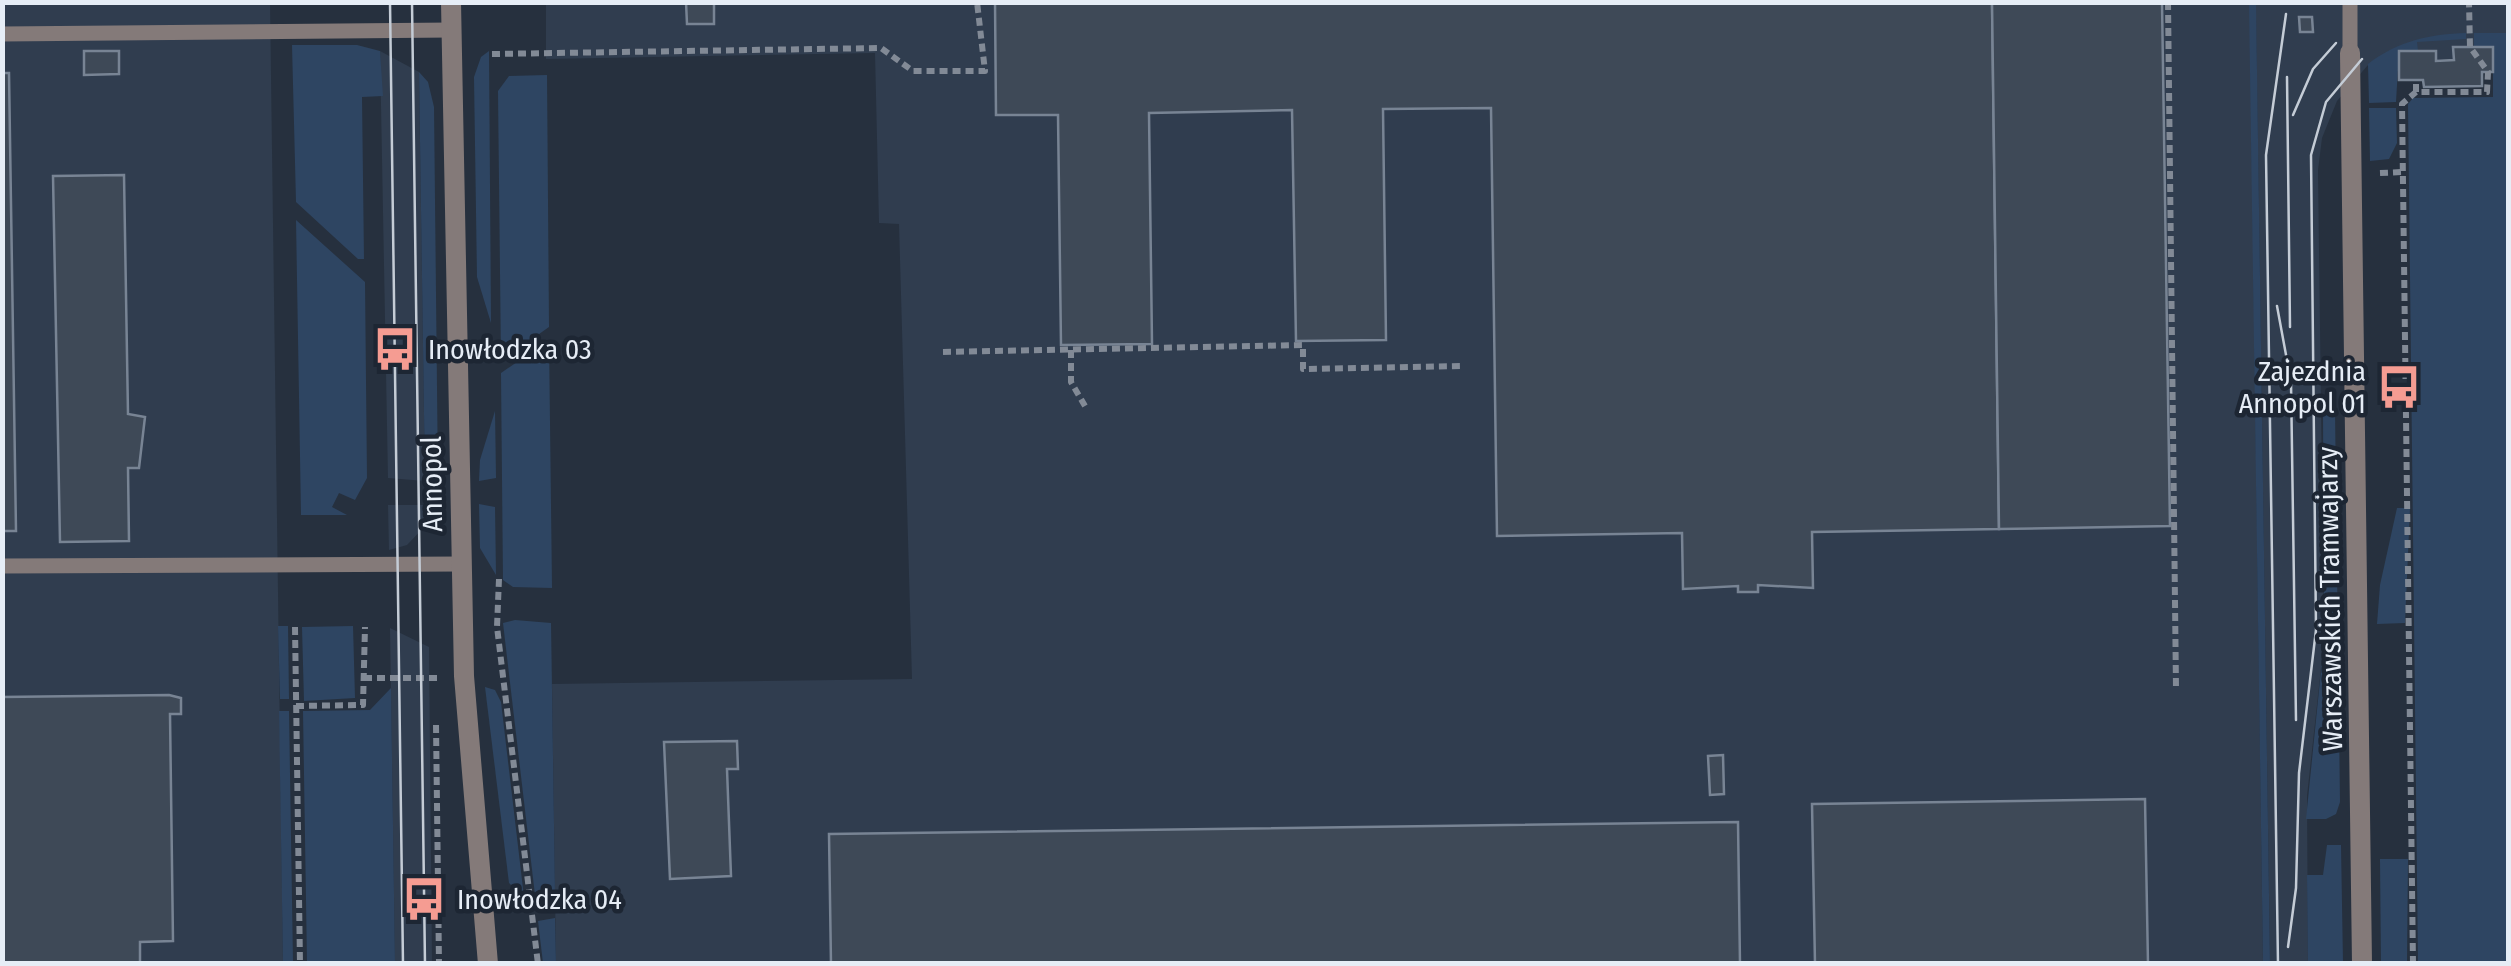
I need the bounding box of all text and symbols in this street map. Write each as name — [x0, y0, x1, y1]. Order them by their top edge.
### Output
bus stop icon: Inowłodzka 03 — [371, 325, 419, 373]
place label: Inowłodzka 03 — [428, 333, 592, 366]
place label: Zajezdnia Annopol 01 — [2239, 355, 2366, 420]
bus stop icon: Zajezdnia Annopol 01 — [2375, 363, 2423, 411]
street label: Annopol — [415, 436, 449, 532]
street label: Warszawskich Tramwajarzy — [2311, 446, 2349, 752]
bus stop icon: Inowłodzka 04 — [400, 875, 448, 923]
place label: Inowłodzka 04 — [457, 883, 622, 916]

